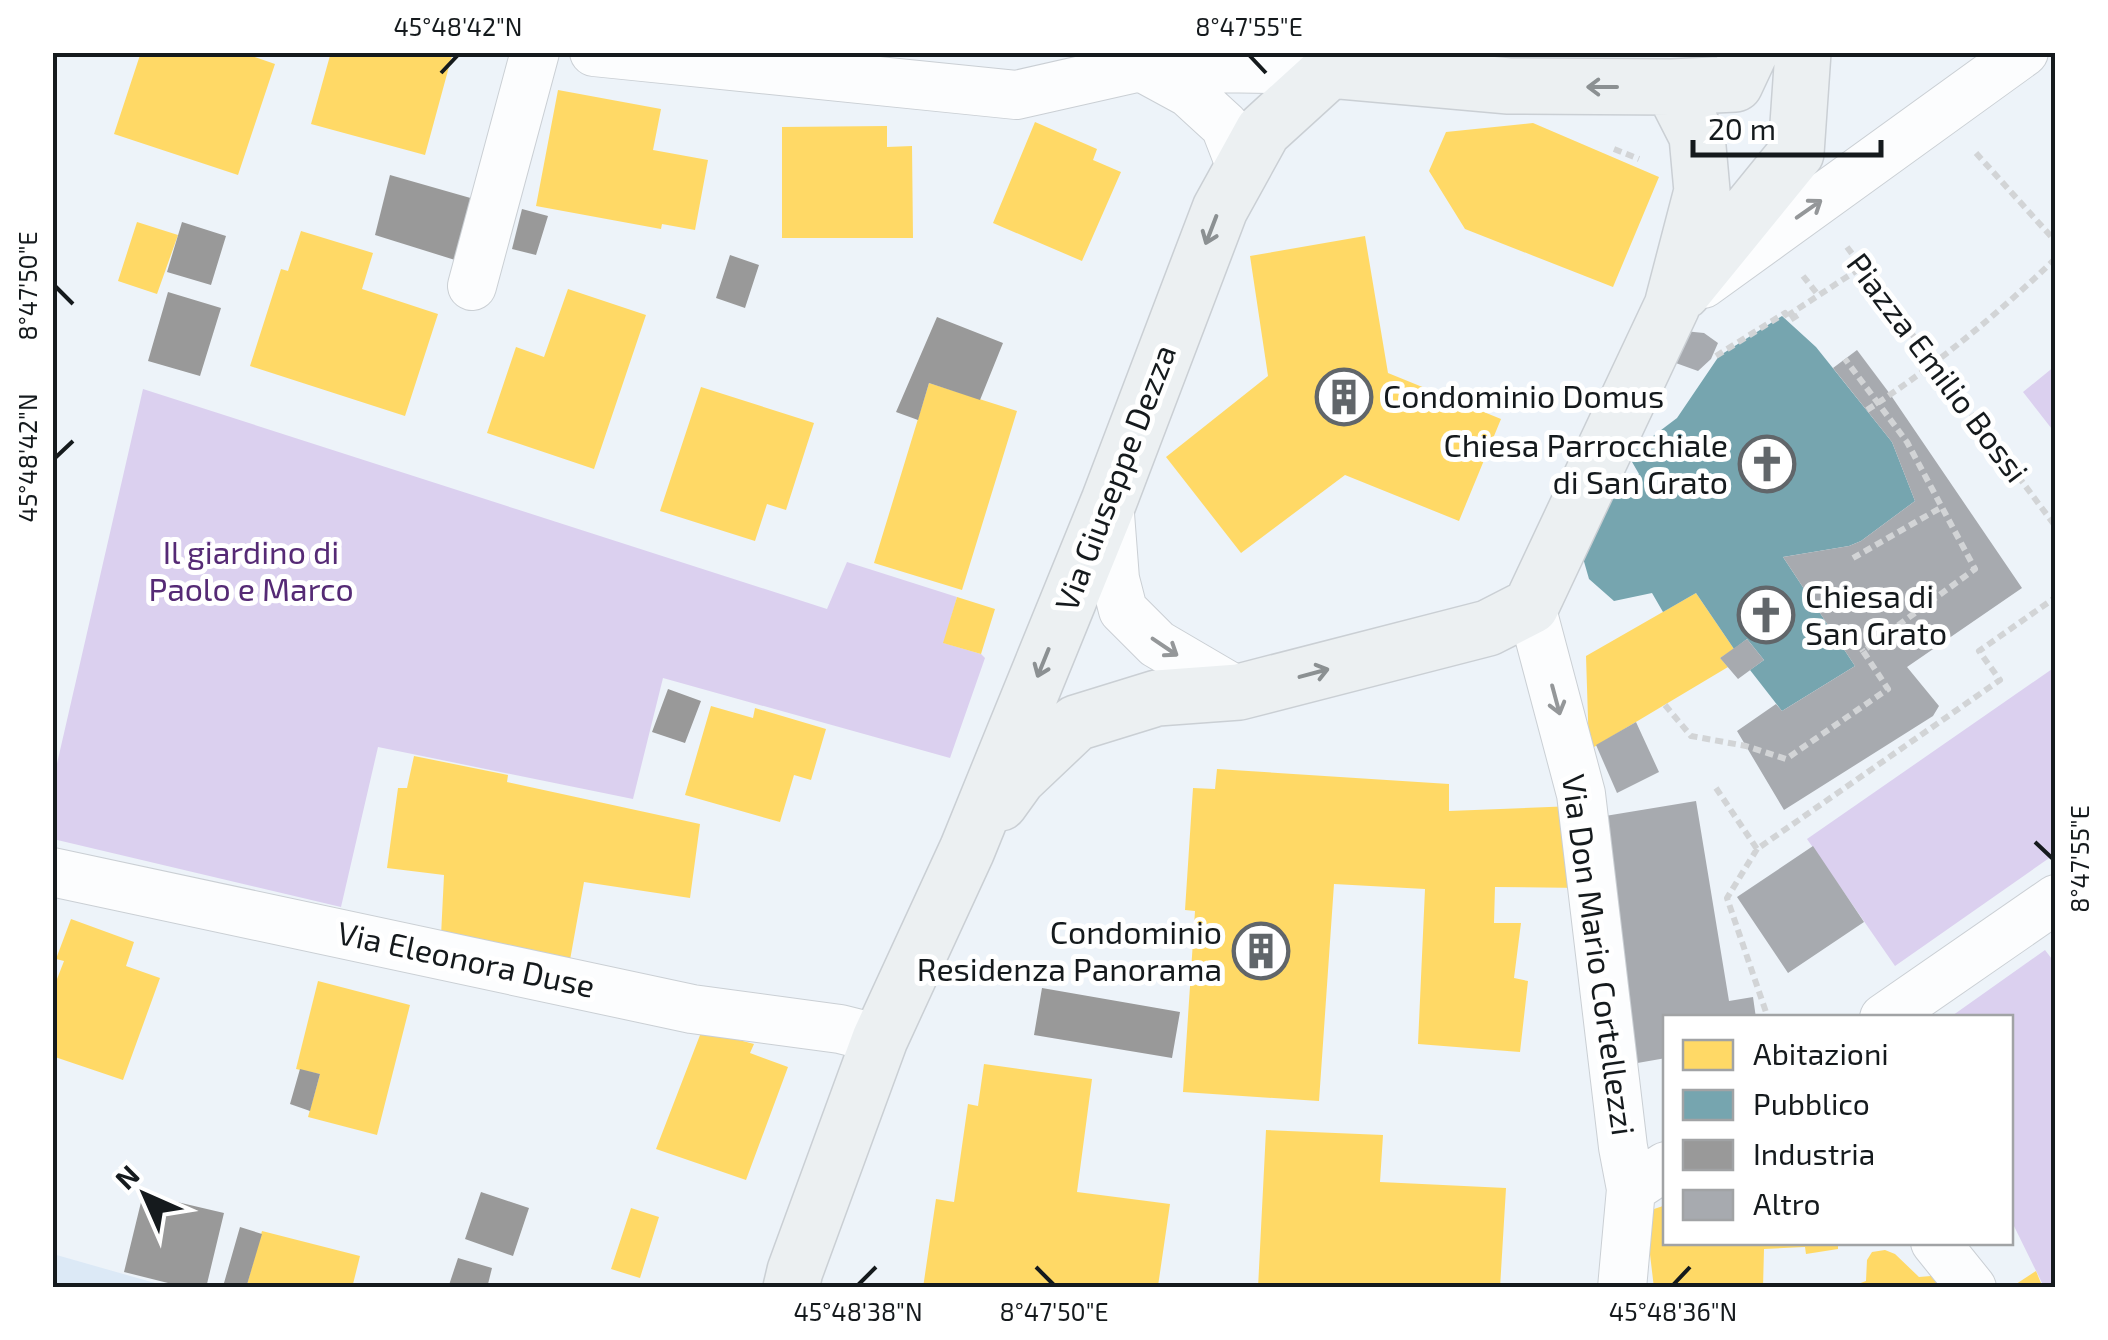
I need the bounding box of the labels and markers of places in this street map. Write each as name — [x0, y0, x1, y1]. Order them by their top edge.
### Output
building icon: Condominio Domus — [1314, 367, 1374, 427]
place label: Condominio Domus — [1383, 376, 1664, 414]
place label: Chiesa Parrocchiale di San Grato — [1444, 425, 1728, 500]
church icon: Chiesa Parrocchiale di San Grato — [1737, 434, 1797, 494]
place label: Chiesa di San Grato — [1805, 576, 1947, 651]
church icon: Chiesa di San Grato — [1736, 585, 1796, 645]
place label: Condominio Residenza Panorama — [917, 912, 1222, 987]
building icon: Condominio Residenza Panorama — [1231, 921, 1291, 981]

